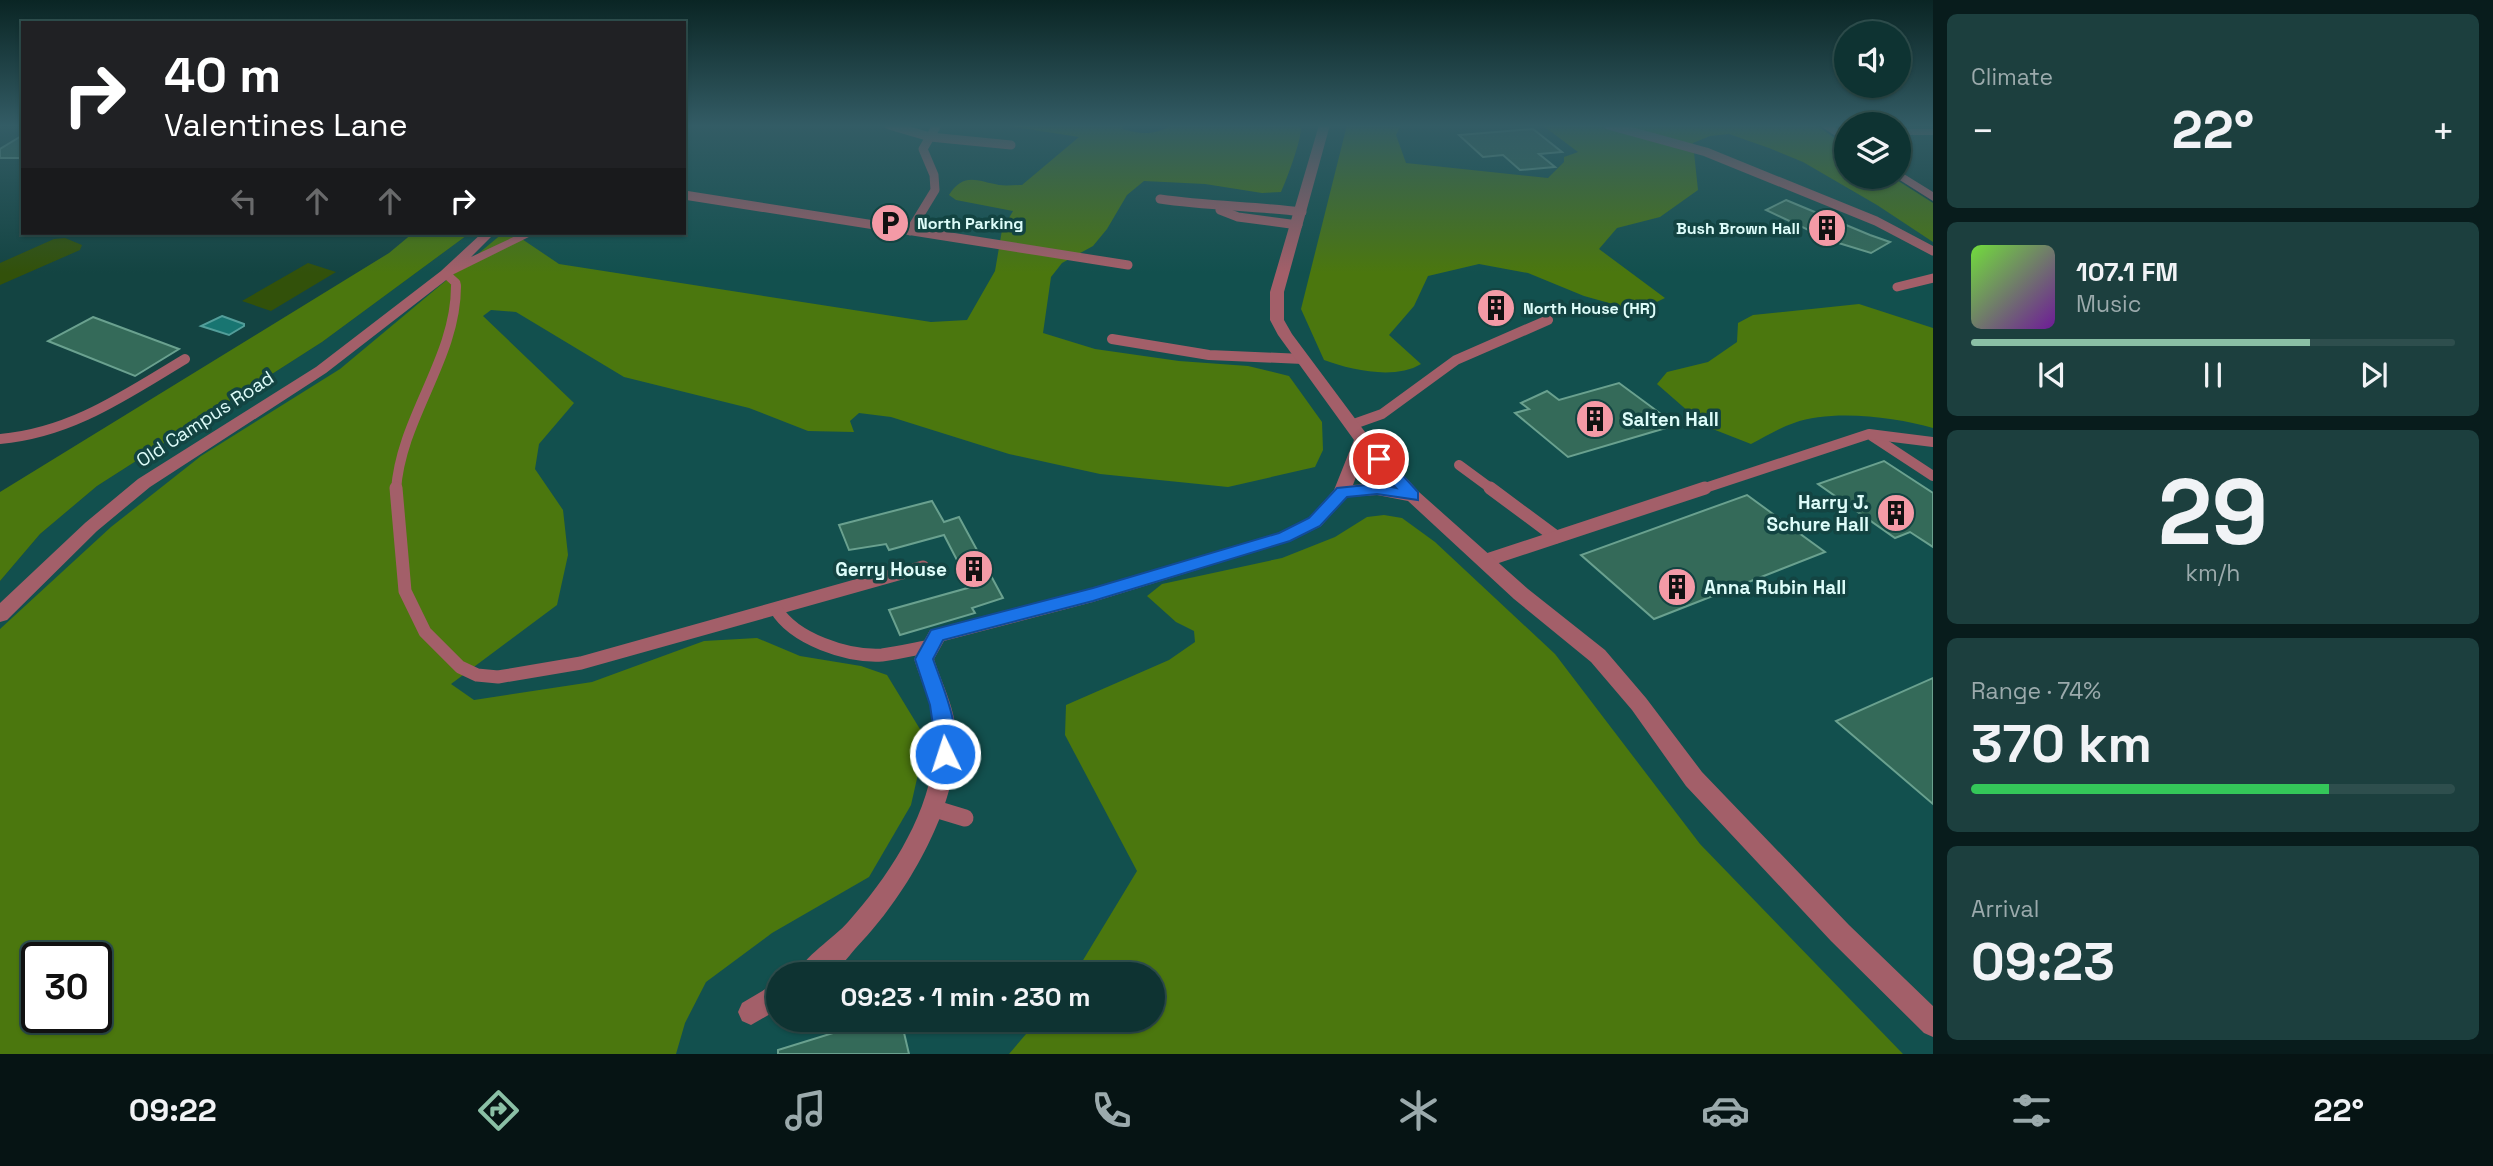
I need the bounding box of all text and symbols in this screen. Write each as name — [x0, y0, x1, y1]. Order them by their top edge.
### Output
map controls — [1834, 21, 1911, 189]
button: sound — [1834, 21, 1911, 98]
text: 40 m — [164, 44, 281, 106]
icon: right — [49, 49, 140, 140]
text: Climate — [1971, 62, 2053, 92]
text: 22° — [2172, 97, 2254, 163]
text: Valentines Lane — [164, 105, 408, 145]
text: − — [1971, 107, 1995, 155]
text: + — [2431, 107, 2455, 155]
button: layers — [1834, 112, 1911, 189]
icon: left — [225, 182, 263, 220]
icon: ahead — [298, 182, 336, 220]
icon: ahead — [371, 182, 409, 220]
icon: right — [444, 182, 482, 220]
parking icon: North Parking — [869, 202, 911, 244]
building icon: Bush Brown Hall — [1806, 207, 1848, 249]
place label: North Parking — [917, 213, 1024, 234]
place label: Bush Brown Hall — [1676, 218, 1800, 239]
text: 107.1 FM — [2076, 255, 2178, 289]
building icon: North House (HR) — [1475, 287, 1517, 329]
text: Music — [2076, 289, 2141, 319]
place label: North House (HR) — [1523, 298, 1656, 319]
icon: previous — [2033, 356, 2071, 394]
icon: pause — [2194, 356, 2232, 394]
icon: next — [2355, 356, 2393, 394]
street label: Old Campus Road — [131, 365, 279, 473]
building icon: Salten Hall — [1574, 398, 1616, 440]
place label: Salten Hall — [1622, 407, 1719, 432]
pin — [1349, 429, 1409, 489]
icon: arrive — [1360, 440, 1398, 478]
text: 29 — [2158, 454, 2268, 571]
place label: Harry J. Schure Hall — [1767, 490, 1869, 537]
building icon: Harry J. Schure Hall — [1875, 492, 1917, 534]
building icon: Gerry House — [953, 548, 995, 590]
place label: Gerry House — [835, 557, 947, 582]
text: km/h — [2186, 558, 2240, 588]
building icon: Anna Rubin Hall — [1656, 566, 1698, 608]
place label: Anna Rubin Hall — [1704, 575, 1846, 600]
text: Range · 74% — [1971, 676, 2101, 706]
text: 370 km — [1971, 711, 2152, 777]
position arrow — [908, 717, 982, 791]
text: Arrival — [1971, 894, 2039, 924]
text: 09:23 — [1971, 929, 2115, 995]
speed limit sign: 30 — [21, 942, 112, 1033]
text: 09:23 · 1 min · 230 m — [840, 980, 1091, 1014]
icon: directions — [474, 1086, 523, 1135]
icon: music — [781, 1086, 830, 1135]
icon: phone — [1087, 1086, 1136, 1135]
icon: climate — [1394, 1086, 1443, 1135]
icon: car — [1701, 1086, 1750, 1135]
icon: filters — [2007, 1086, 2056, 1135]
text: 09:22 — [129, 1090, 217, 1130]
text: 22° — [2314, 1090, 2364, 1130]

